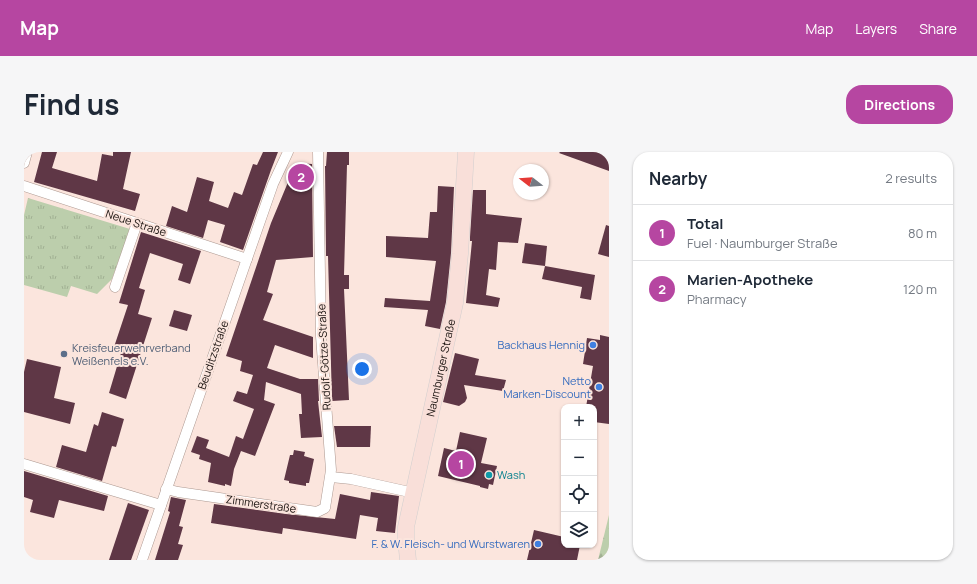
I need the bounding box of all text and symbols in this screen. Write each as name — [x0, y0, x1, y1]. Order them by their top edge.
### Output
text: Map — [20, 15, 59, 41]
text: Map — [805, 19, 833, 38]
text: Layers — [855, 19, 897, 38]
text: Share — [919, 19, 957, 38]
text: Find us — [24, 85, 119, 123]
button: Directions — [846, 85, 953, 124]
pin: 2 — [288, 162, 314, 192]
north arrow — [513, 164, 549, 200]
text: Nearby — [649, 167, 707, 190]
text: 2 results — [885, 169, 937, 187]
street label: Neue Straße — [104, 206, 169, 240]
text: Total — [687, 213, 724, 234]
text: 1 — [659, 224, 665, 242]
text: 80 m — [908, 224, 937, 242]
text: Fuel · Naumburger Straße — [687, 234, 838, 252]
text: Marien-Apotheke — [687, 269, 813, 290]
text: 2 — [658, 280, 666, 298]
text: 120 m — [903, 280, 937, 298]
text: Pharmacy — [687, 290, 747, 308]
street label: Rudolf-Götze-Straße — [313, 303, 334, 411]
street label: Naumburger Straße — [422, 317, 458, 418]
street label: Beuditzstraße — [194, 318, 232, 391]
place label: Backhaus Hennig — [498, 337, 585, 352]
place label: Kreisfeuerwehrverband Weißenfels e.V. — [72, 340, 191, 368]
marker: Backhaus Hennig — [588, 340, 598, 350]
marker: Kreisfeuerwehrverband Weißenfels e.V. — [59, 349, 69, 359]
your location — [352, 359, 372, 379]
place label: Netto Marken-Discount — [503, 373, 591, 401]
marker: Netto Marken-Discount — [594, 382, 604, 392]
map controls — [561, 404, 597, 548]
button: + — [561, 404, 597, 440]
button: − — [561, 440, 597, 476]
pin: 1 — [448, 449, 474, 479]
place label: Wash — [497, 467, 525, 482]
marker: Wash — [484, 470, 494, 480]
button: locate — [561, 476, 597, 512]
street label: Zimmerstraße — [225, 491, 298, 516]
button: layers — [561, 512, 597, 548]
place label: F. & W. Fleisch- und Wurstwaren — [371, 536, 530, 551]
marker: F. & W. Fleisch- und Wurstwaren — [533, 539, 543, 549]

